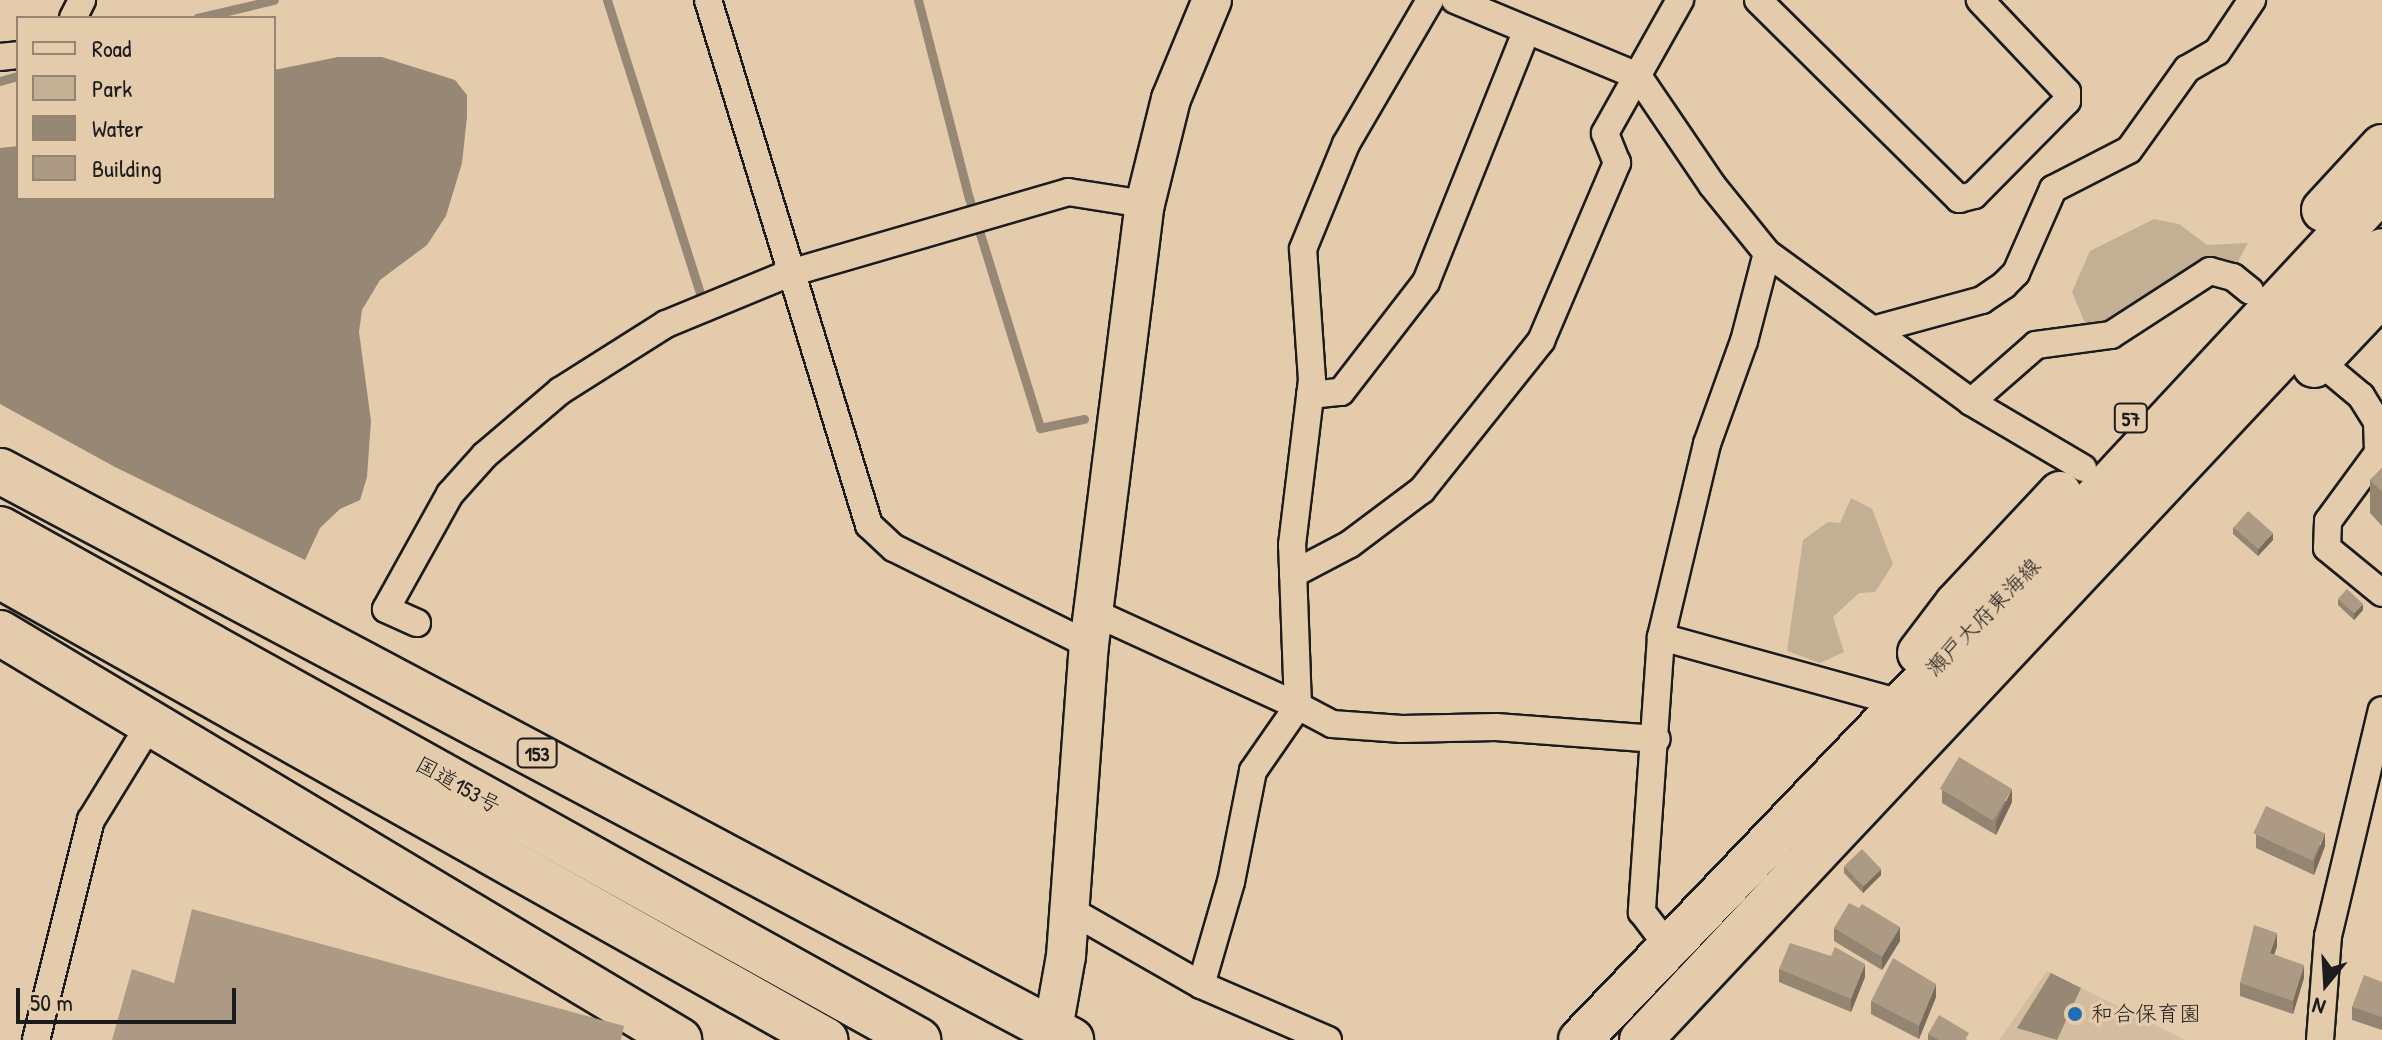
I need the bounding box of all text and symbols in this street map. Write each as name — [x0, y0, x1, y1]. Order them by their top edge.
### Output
legend — [16, 16, 276, 200]
text: Road — [92, 32, 131, 64]
text: Park — [92, 72, 132, 104]
text: Water — [92, 112, 143, 144]
text: Building — [92, 152, 162, 184]
road number: 57 — [2113, 402, 2149, 434]
street label: 瀬戸大府東海線 — [1920, 552, 2046, 682]
road number: 153 — [515, 737, 559, 769]
street label: 国道153号 — [411, 751, 505, 819]
north arrow — [2286, 944, 2366, 1024]
scale bar — [20, 972, 240, 1022]
text: 50 m — [30, 986, 73, 1018]
text: N — [2308, 991, 2329, 1023]
place label: 和合保育園 — [2091, 1001, 2201, 1027]
marker: 和合保育園 — [2066, 1005, 2084, 1023]

